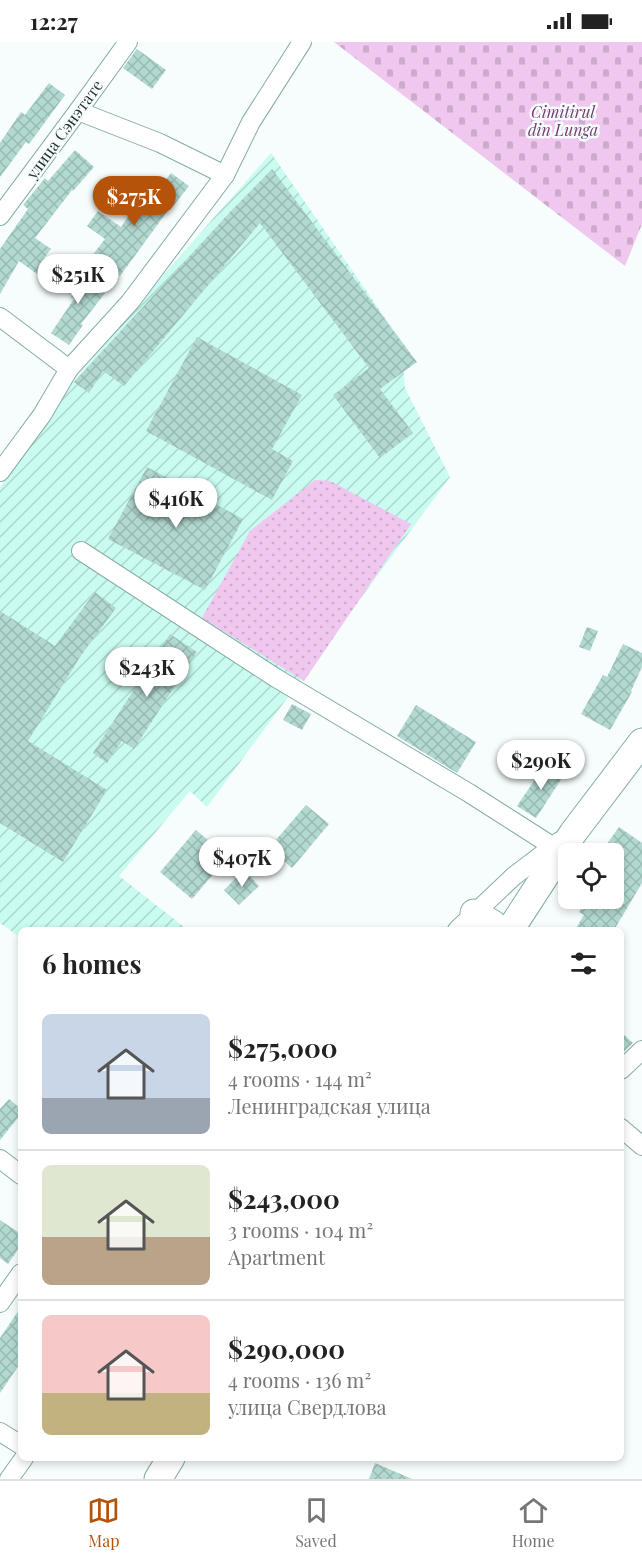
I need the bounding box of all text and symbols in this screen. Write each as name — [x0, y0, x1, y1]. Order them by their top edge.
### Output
text: 12:27 — [30, 6, 78, 36]
street label: улица Сэнэтате — [20, 75, 107, 184]
park label: Cimitirul din Lunga — [528, 101, 598, 140]
pin: $275K — [92, 176, 176, 227]
text: $275K — [107, 182, 161, 209]
pin: $251K — [36, 254, 120, 305]
text: $251K — [51, 260, 105, 287]
pin: $416K — [134, 478, 218, 529]
text: $416K — [148, 484, 204, 511]
pin: $243K — [105, 647, 189, 698]
text: $243K — [119, 653, 175, 680]
pin: $290K — [499, 740, 583, 791]
text: $290K — [511, 746, 571, 773]
pin: $407K — [200, 837, 284, 888]
text: $407K — [213, 843, 271, 870]
map controls — [558, 843, 624, 909]
button: locate — [558, 843, 624, 909]
text: 6 homes — [42, 946, 141, 981]
icon: filters — [567, 947, 600, 980]
text: $275,000 — [228, 1030, 338, 1065]
icon: home — [90, 1038, 162, 1110]
text: 4 rooms · 144 m² — [228, 1065, 372, 1092]
text: Ленинградская улица — [228, 1092, 431, 1119]
text: $243,000 — [228, 1181, 340, 1216]
icon: home — [90, 1189, 162, 1261]
text: 3 rooms · 104 m² — [228, 1216, 373, 1243]
text: Apartment — [228, 1243, 325, 1270]
text: $290,000 — [228, 1331, 345, 1366]
icon: home — [90, 1339, 162, 1411]
text: 4 rooms · 136 m² — [228, 1366, 371, 1393]
text: улица Свердлова — [228, 1393, 387, 1420]
tab: Map — [87, 1494, 120, 1551]
tab: Saved — [295, 1494, 337, 1551]
tab: Home — [512, 1494, 555, 1551]

